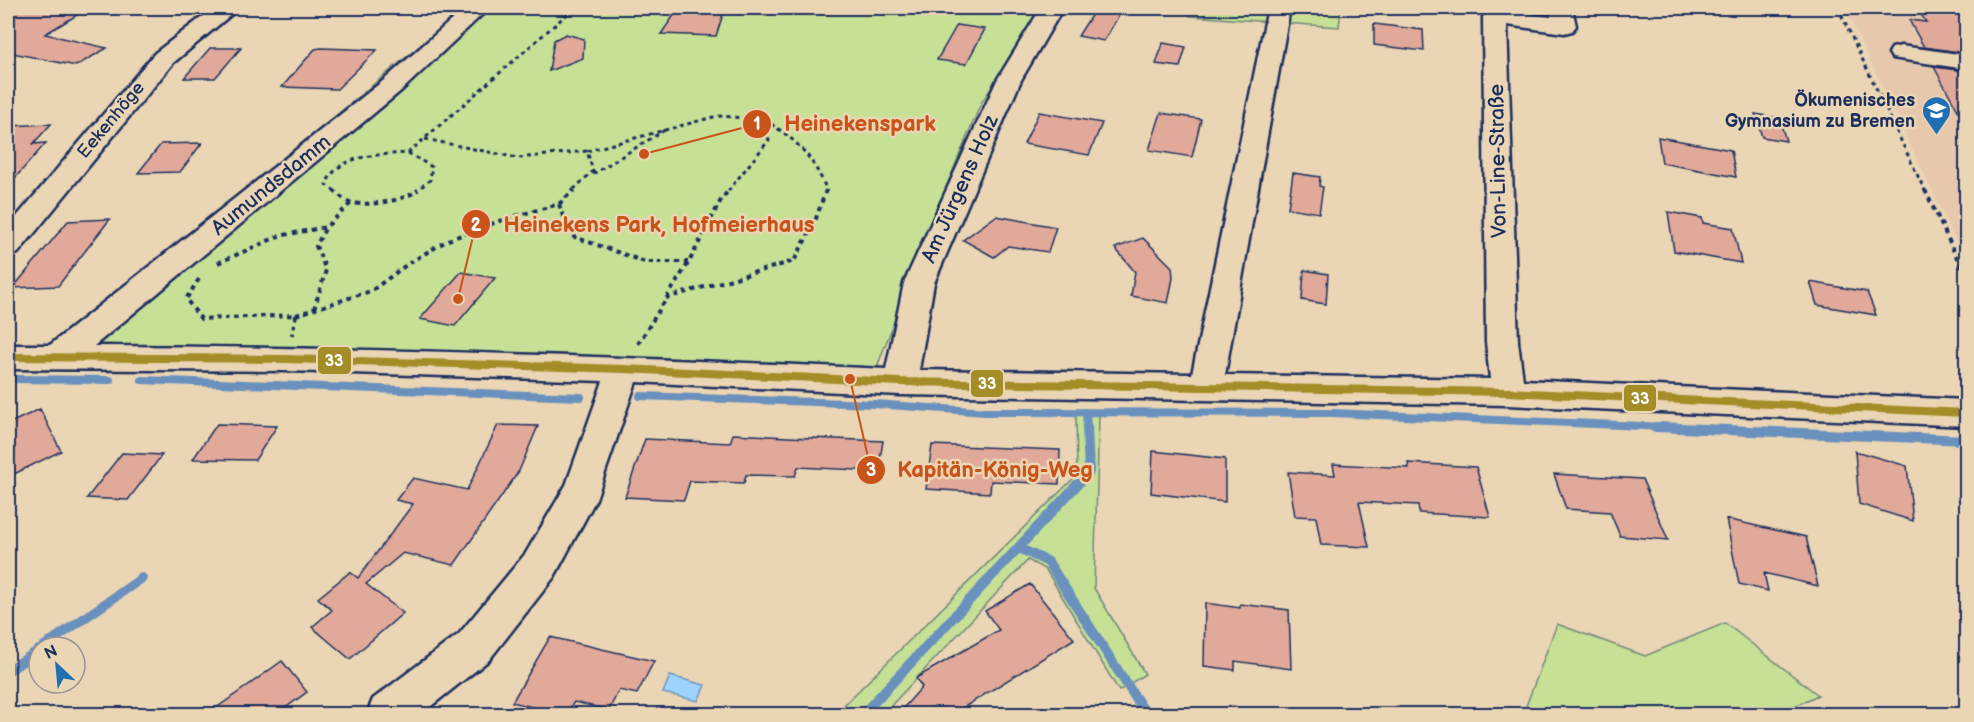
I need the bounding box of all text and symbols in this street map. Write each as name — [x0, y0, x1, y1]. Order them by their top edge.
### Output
street label: Eekenhöge — [73, 77, 149, 162]
street label: Von-Line-Straße — [1484, 84, 1512, 238]
place label: Ökumenisches Gymnasium zu Bremen — [1725, 89, 1915, 132]
school or university icon: Ökumenisches Gymnasium zu Bremen — [1920, 94, 1952, 136]
callout: Heinekenspark — [742, 104, 947, 144]
street label: Am Jürgens Holz — [916, 110, 1004, 267]
text: Heinekenspark — [784, 111, 936, 138]
text: 1 — [753, 114, 761, 135]
street label: Aumundsdamm — [206, 129, 336, 241]
callout: Heinekens Park, Hofmeierhaus — [461, 204, 827, 244]
text: Heinekens Park, Hofmeierhaus — [503, 212, 815, 239]
text: 2 — [471, 215, 482, 236]
line badge: 33 — [317, 346, 352, 375]
text: 33 — [325, 352, 343, 371]
line badge: 33 — [970, 369, 1004, 398]
text: 33 — [978, 375, 996, 394]
line badge: 33 — [1623, 384, 1657, 412]
text: 33 — [1631, 390, 1649, 409]
callout: Kapitän-König-Weg — [856, 450, 1105, 490]
text: Kapitän-König-Weg — [897, 457, 1093, 484]
text: 3 — [866, 460, 876, 481]
north arrow — [27, 635, 87, 695]
text: N — [42, 642, 61, 664]

